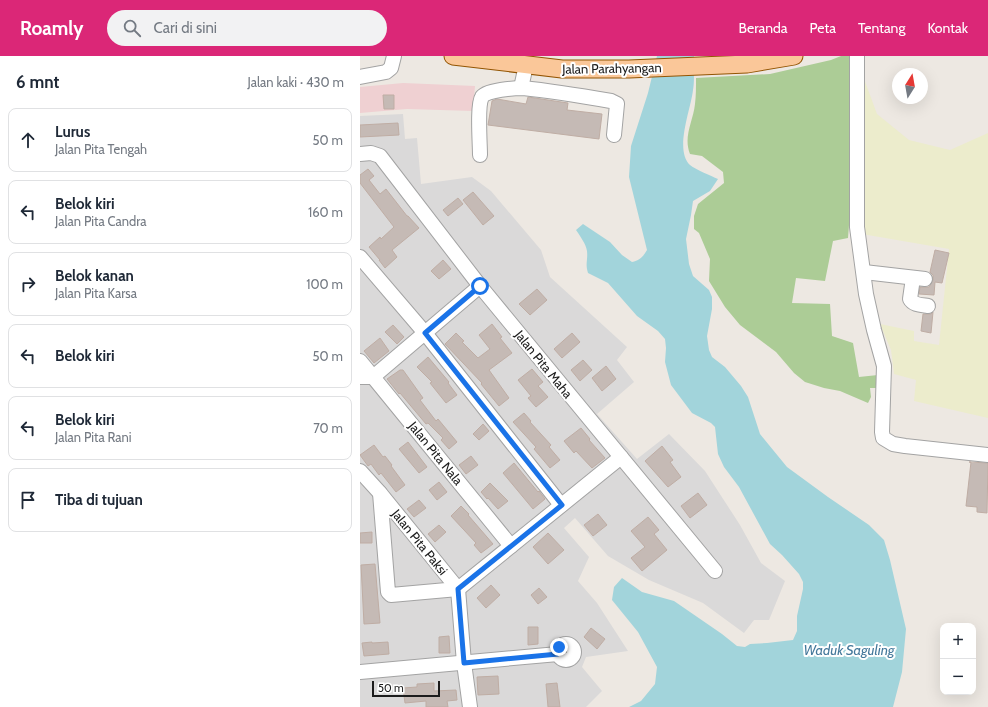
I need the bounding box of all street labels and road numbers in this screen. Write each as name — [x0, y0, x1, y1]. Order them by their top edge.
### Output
street label: Jalan Parahyangan — [561, 59, 662, 77]
street label: Jalan Pita Maha — [511, 326, 577, 402]
street label: Jalan Pita Nala — [405, 417, 467, 489]
street label: Jalan Pita Paksi — [388, 505, 451, 578]

